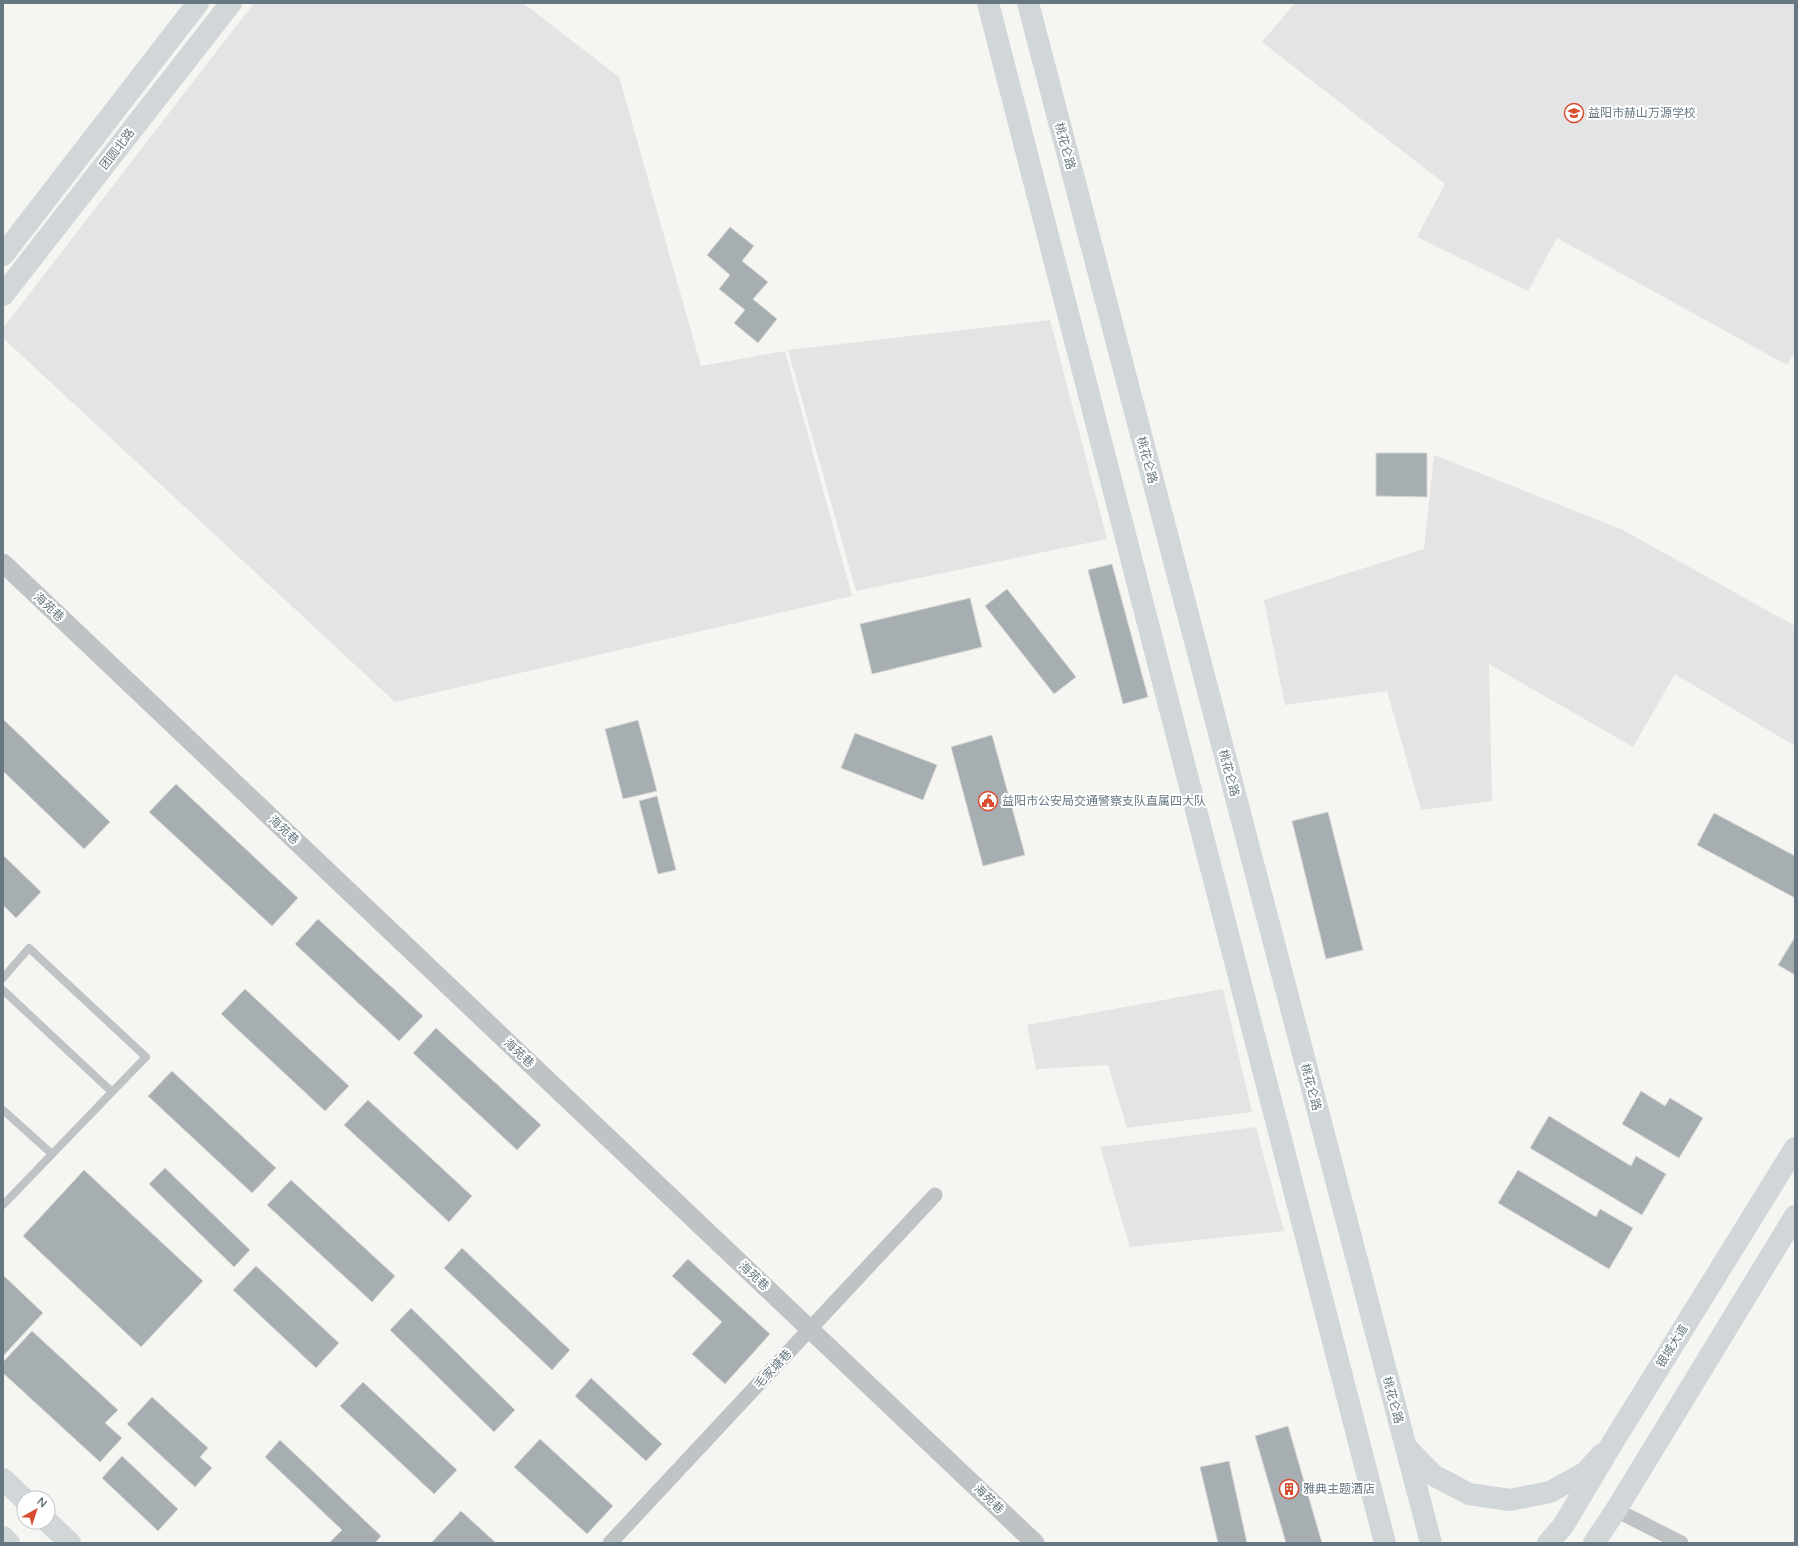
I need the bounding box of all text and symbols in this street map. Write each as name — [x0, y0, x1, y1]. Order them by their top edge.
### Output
school or university icon: 益阳市赫山万源学校 — [1563, 102, 1585, 124]
place label: 益阳市赫山万源学校 — [1588, 106, 1696, 120]
street label: 桃花仑路 — [1052, 121, 1078, 171]
street label: 团圆北路 — [97, 126, 137, 172]
street label: 桃花仑路 — [1134, 435, 1160, 485]
street label: 海苑巷 — [31, 590, 67, 624]
street label: 桃花仑路 — [1216, 748, 1242, 798]
public building icon: 益阳市公安局交通警察支队直属四大队 — [977, 790, 999, 812]
place label: 益阳市公安局交通警察支队直属四大队 — [1002, 794, 1206, 808]
street label: 海苑巷 — [266, 813, 302, 847]
street label: 海苑巷 — [501, 1036, 537, 1070]
street label: 桃花仑路 — [1298, 1062, 1324, 1112]
street label: 海苑巷 — [736, 1259, 772, 1293]
street label: 银城大道 — [1653, 1322, 1691, 1370]
street label: 毛家塘巷 — [752, 1347, 794, 1391]
street label: 桃花仑路 — [1380, 1375, 1406, 1425]
building icon: 雅典主题酒店 — [1278, 1478, 1300, 1500]
street label: 海苑巷 — [971, 1481, 1007, 1517]
place label: 雅典主题酒店 — [1303, 1482, 1375, 1496]
north arrow — [16, 1490, 56, 1530]
text: N — [34, 1495, 50, 1510]

